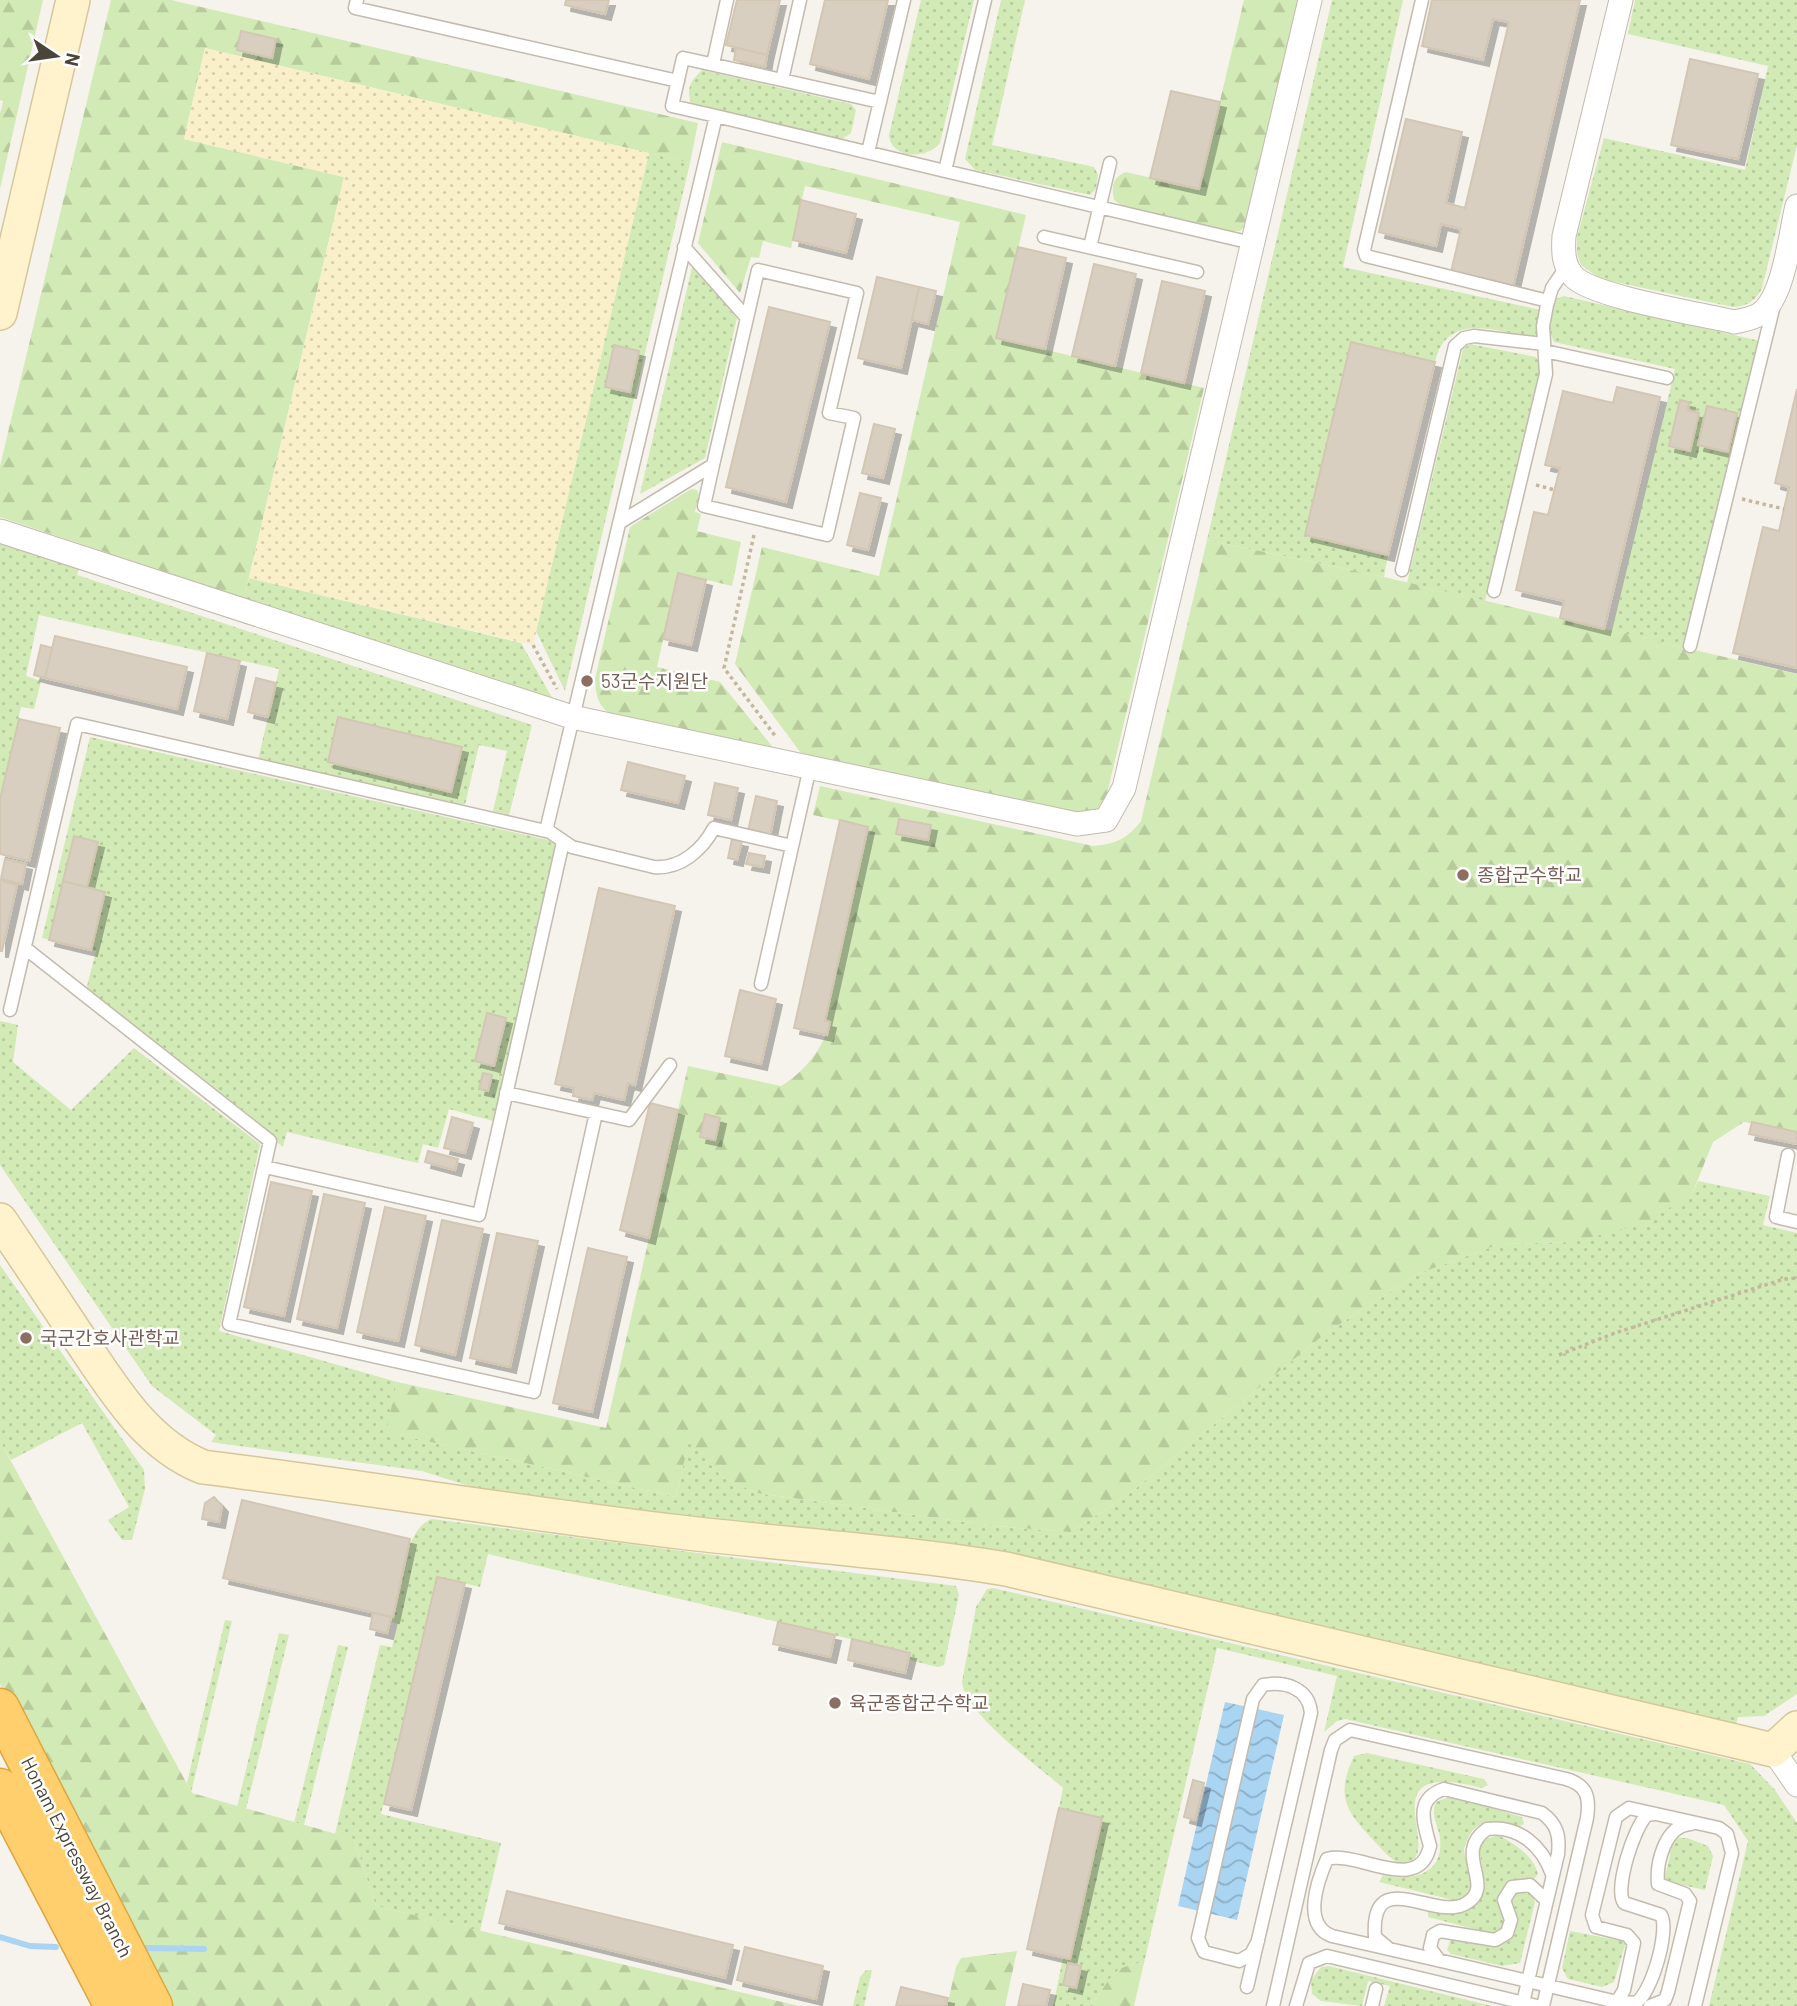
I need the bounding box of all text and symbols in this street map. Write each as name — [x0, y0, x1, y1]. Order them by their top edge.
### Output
north arrow — [21, 21, 91, 91]
text: N — [60, 51, 86, 69]
place label: 53군수지원단 — [601, 669, 708, 692]
marker: 53군수지원단 — [579, 673, 595, 689]
place label: 종합군수학교 — [1477, 863, 1582, 886]
marker: 종합군수학교 — [1455, 867, 1471, 883]
place label: 국군간호사관학교 — [40, 1326, 180, 1349]
marker: 국군간호사관학교 — [18, 1330, 34, 1346]
place label: 육군종합군수학교 — [849, 1691, 989, 1714]
marker: 육군종합군수학교 — [827, 1695, 843, 1711]
street label: Honam Expressway Branch — [17, 1753, 138, 1961]

